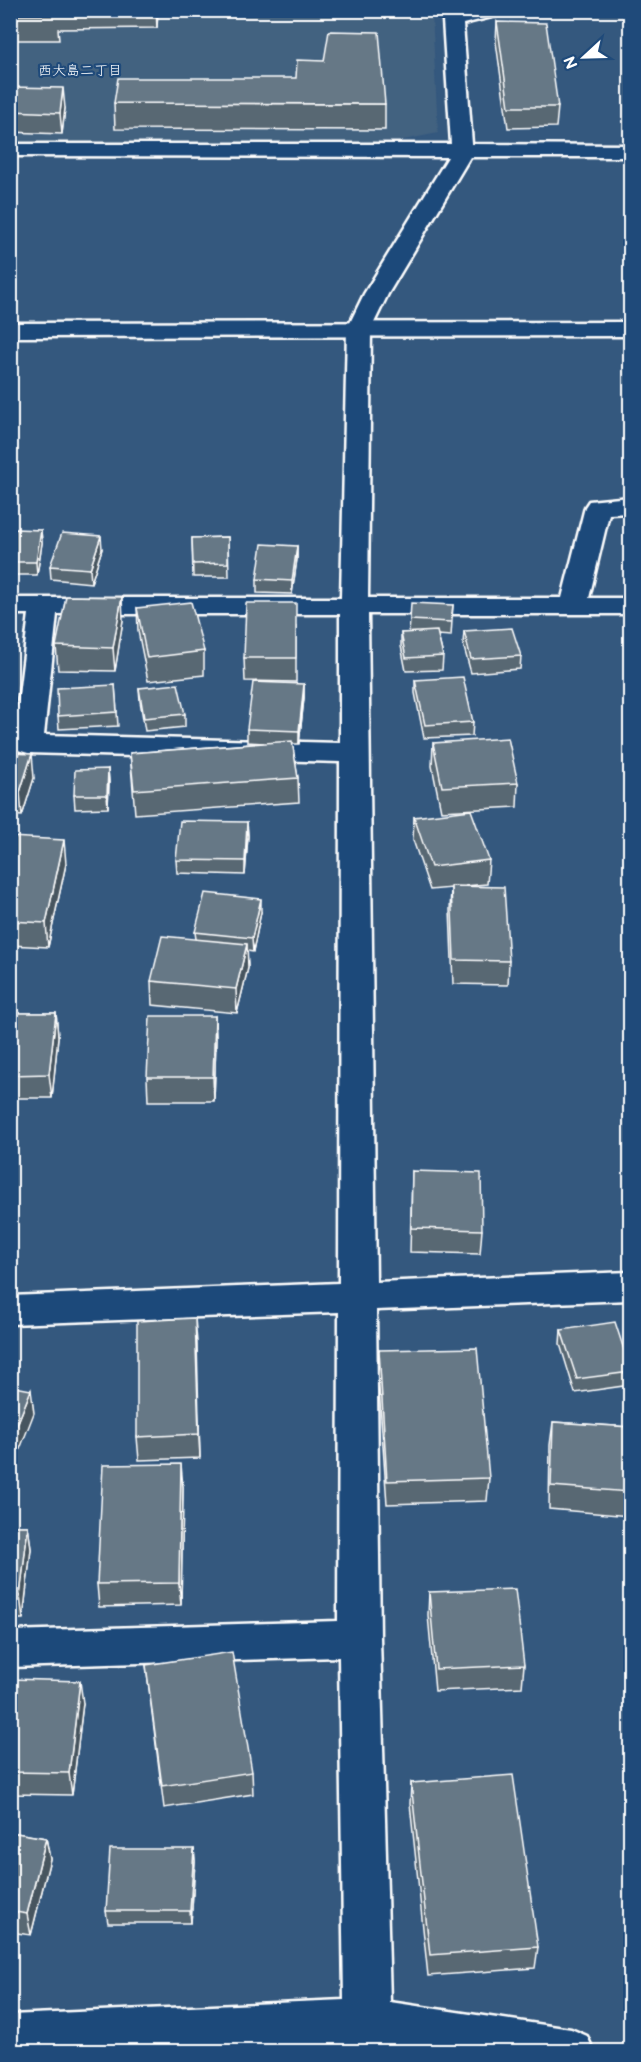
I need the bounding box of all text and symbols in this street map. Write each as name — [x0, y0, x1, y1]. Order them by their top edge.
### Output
north arrow — [554, 27, 614, 87]
text: N — [560, 53, 583, 71]
district label: 西大島二丁目 — [38, 62, 122, 79]

